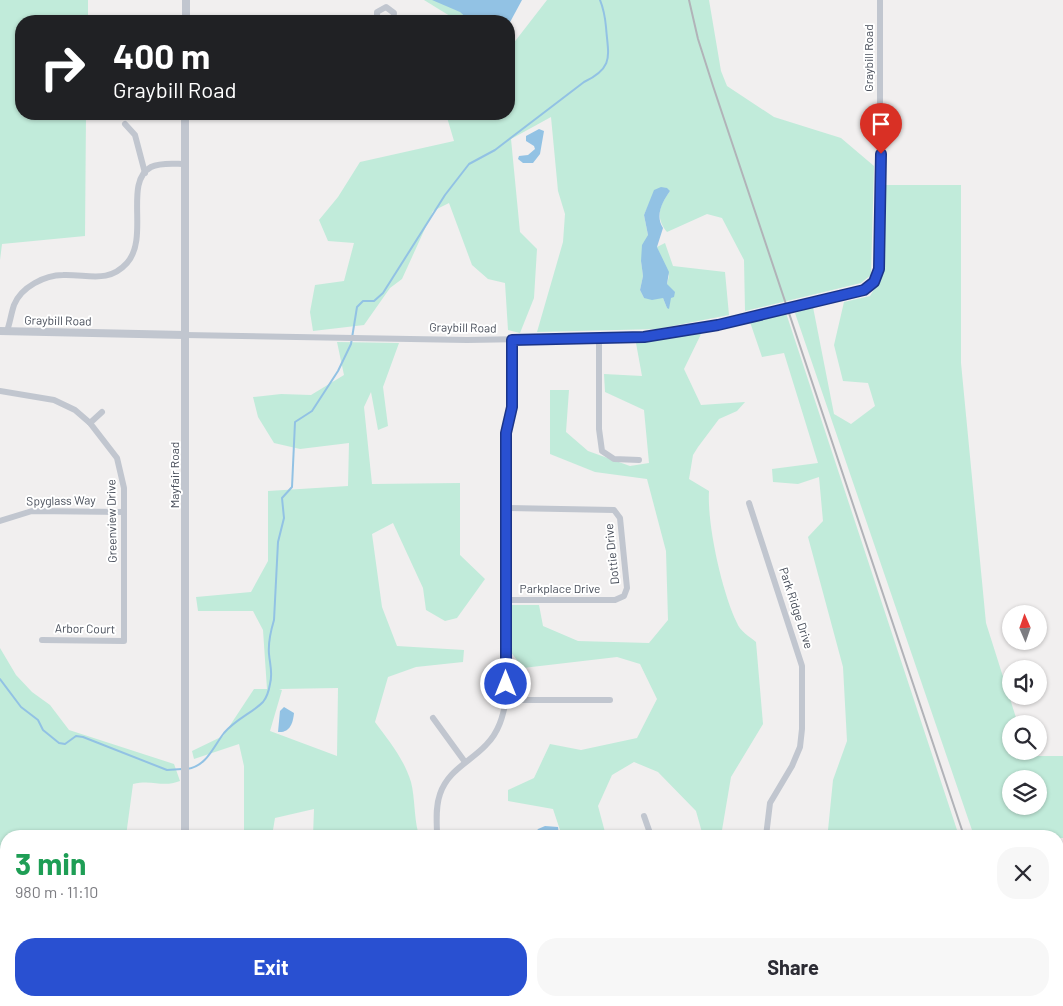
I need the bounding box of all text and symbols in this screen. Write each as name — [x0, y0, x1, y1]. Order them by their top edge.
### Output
street label: Graybill Road — [861, 24, 875, 92]
text: 400 m — [113, 34, 210, 76]
icon: right — [30, 35, 95, 100]
text: Graybill Road — [113, 76, 237, 102]
pin — [860, 103, 902, 154]
icon: arrive — [867, 110, 895, 138]
street label: Graybill Road — [24, 312, 92, 328]
street label: Graybill Road — [429, 319, 497, 335]
street label: Mayfair Road — [167, 442, 181, 508]
street label: Greenview Drive — [103, 479, 119, 563]
street label: Spyglass Way — [26, 492, 96, 508]
street label: Dottie Drive — [601, 523, 621, 585]
street label: Park Ridge Drive — [777, 565, 817, 650]
street label: Parkplace Drive — [520, 581, 600, 595]
north arrow — [1002, 605, 1048, 650]
map controls — [1002, 605, 1047, 815]
street label: Arbor Court — [55, 620, 115, 636]
position arrow — [479, 657, 531, 709]
button: sound — [1002, 660, 1047, 705]
button: search — [1002, 715, 1047, 760]
button: layers — [1002, 770, 1047, 815]
text: 3 min — [15, 845, 86, 881]
button: close — [997, 847, 1049, 899]
text: 980 m · 11:10 — [15, 882, 98, 901]
button: Exit — [15, 938, 527, 996]
button: Share — [537, 938, 1049, 996]

